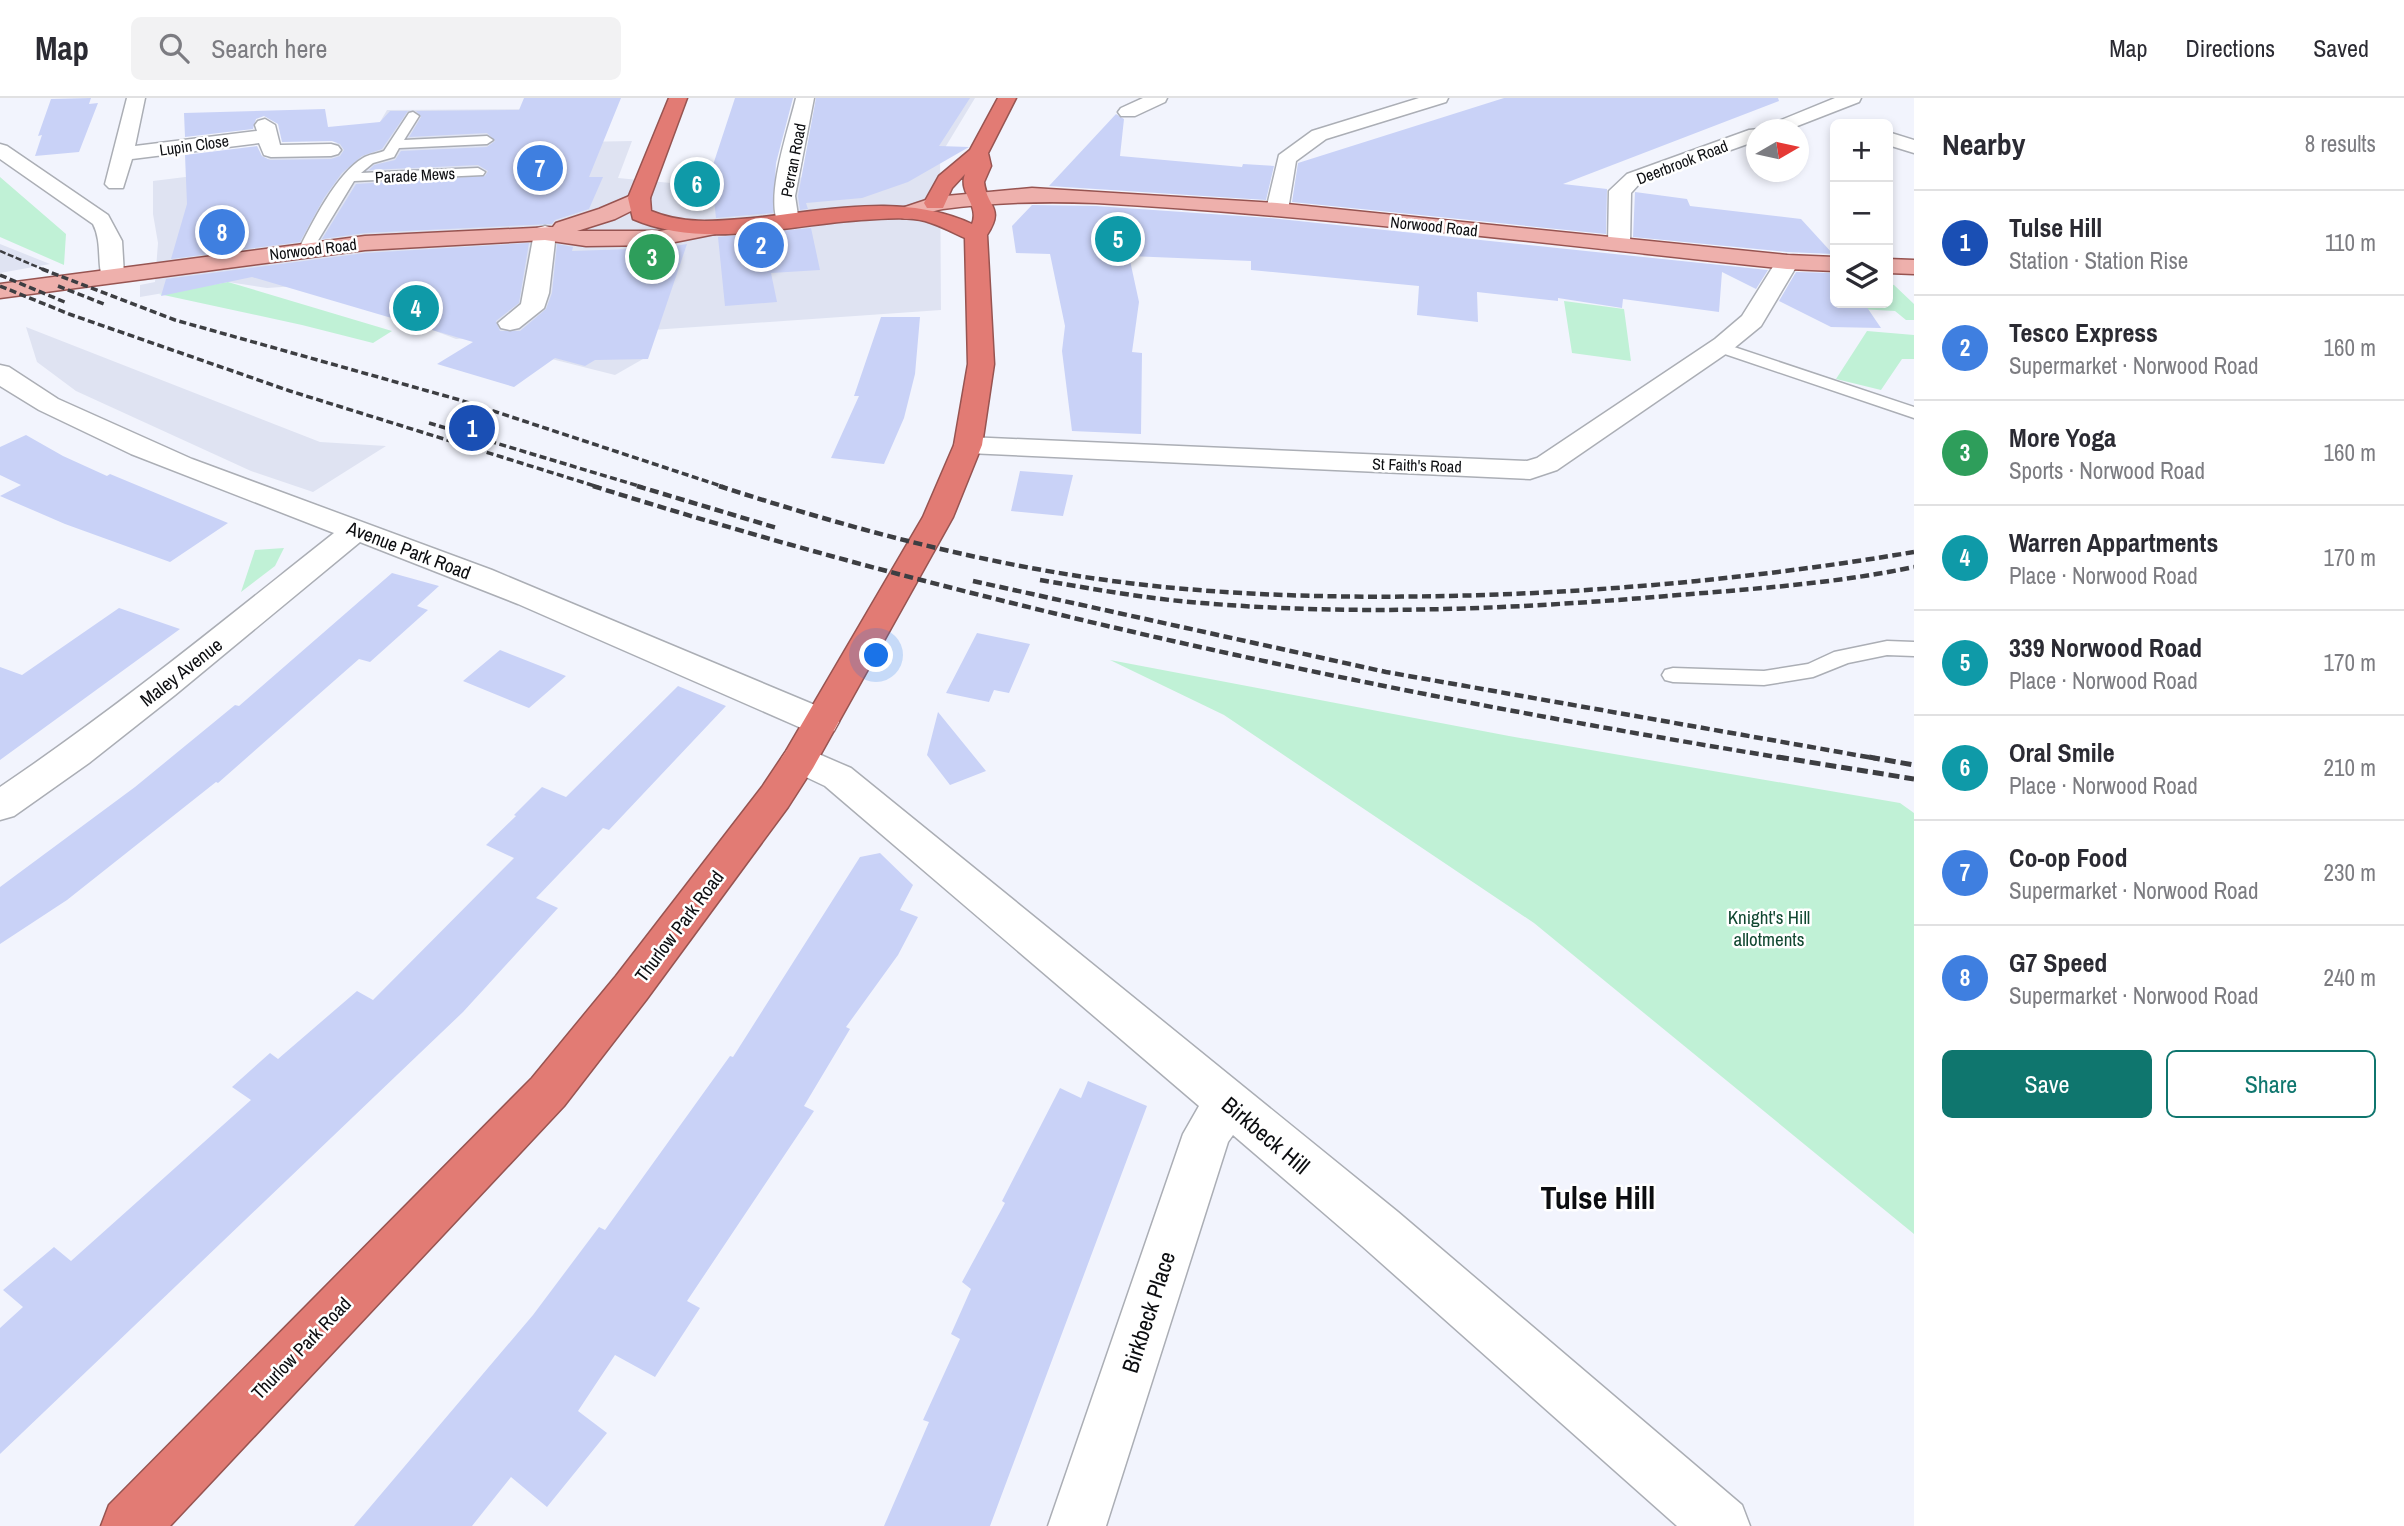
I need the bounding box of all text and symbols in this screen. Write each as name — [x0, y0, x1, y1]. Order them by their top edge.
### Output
search box — [131, 17, 621, 80]
text: Map — [35, 26, 89, 70]
icon: search — [155, 29, 193, 67]
text: Search here — [211, 31, 327, 66]
text: Map — [2109, 32, 2147, 64]
text: Directions — [2185, 32, 2275, 64]
text: Saved — [2313, 32, 2369, 64]
north arrow — [1746, 119, 1809, 182]
map controls — [1830, 119, 1893, 308]
button: + — [1830, 119, 1893, 182]
street label: Perran Road — [775, 121, 811, 199]
text: Nearby — [1942, 124, 2025, 164]
text: 8 results — [2305, 128, 2376, 159]
street label: Lupin Close — [158, 129, 230, 161]
street label: Deerbrook Road — [1633, 134, 1731, 190]
pin: 7 — [517, 142, 563, 194]
pin: 6 — [674, 158, 720, 210]
street label: Parade Mews — [374, 162, 456, 188]
button: − — [1830, 182, 1893, 245]
pin: 8 — [199, 206, 245, 258]
street label: Norwood Road — [1389, 210, 1479, 242]
text: Tulse Hill — [2009, 210, 2102, 245]
pin: 5 — [1095, 213, 1141, 265]
pin: 2 — [738, 219, 784, 271]
text: 1 — [1960, 227, 1970, 258]
text: 110 m — [2325, 227, 2376, 258]
pin: 3 — [629, 231, 675, 283]
street label: Norwood Road — [268, 233, 358, 265]
button: layers — [1830, 245, 1893, 308]
text: Station · Station Rise — [2009, 245, 2188, 276]
pin: 4 — [393, 282, 439, 334]
text: Tesco Express — [2009, 315, 2158, 350]
text: 2 — [1960, 332, 1970, 363]
text: 160 m — [2324, 332, 2376, 363]
text: Supermarket · Norwood Road — [2009, 350, 2258, 381]
pin: 1 — [449, 402, 495, 454]
text: More Yoga — [2009, 420, 2116, 455]
text: 3 — [1960, 437, 1970, 468]
text: 160 m — [2324, 437, 2376, 468]
street label: St Faith's Road — [1372, 452, 1462, 478]
text: Sports · Norwood Road — [2009, 455, 2205, 486]
street label: Avenue Park Road — [342, 514, 475, 586]
text: Warren Appartments — [2009, 525, 2218, 560]
text: 4 — [1960, 542, 1970, 573]
text: 170 m — [2324, 542, 2376, 573]
text: Place · Norwood Road — [2009, 560, 2198, 591]
text: 339 Norwood Road — [2009, 630, 2202, 665]
street label: Maley Avenue — [135, 632, 227, 712]
your location — [859, 638, 893, 672]
text: 5 — [1960, 647, 1970, 678]
text: 170 m — [2324, 647, 2376, 678]
text: Place · Norwood Road — [2009, 665, 2198, 696]
text: Oral Smile — [2009, 735, 2114, 770]
text: 6 — [1960, 752, 1970, 783]
text: 210 m — [2324, 752, 2376, 783]
text: Place · Norwood Road — [2009, 770, 2198, 801]
text: Co-op Food — [2009, 840, 2128, 875]
text: 7 — [1960, 857, 1970, 888]
text: 230 m — [2324, 857, 2376, 888]
street label: Thurlow Park Road — [628, 865, 730, 987]
text: Supermarket · Norwood Road — [2009, 875, 2258, 906]
park label: Knight's Hill allotments — [1728, 904, 1810, 952]
text: G7 Speed — [2009, 945, 2107, 980]
text: 8 — [1960, 962, 1970, 993]
text: 240 m — [2324, 962, 2376, 993]
text: Supermarket · Norwood Road — [2009, 980, 2258, 1011]
button: Save — [1942, 1050, 2152, 1118]
button: Share — [2166, 1050, 2376, 1118]
street label: Birkbeck Hill — [1215, 1089, 1317, 1181]
district label: Tulse Hill — [1541, 1176, 1655, 1219]
street label: Birkbeck Place — [1114, 1247, 1182, 1377]
street label: Thurlow Park Road — [245, 1291, 357, 1405]

